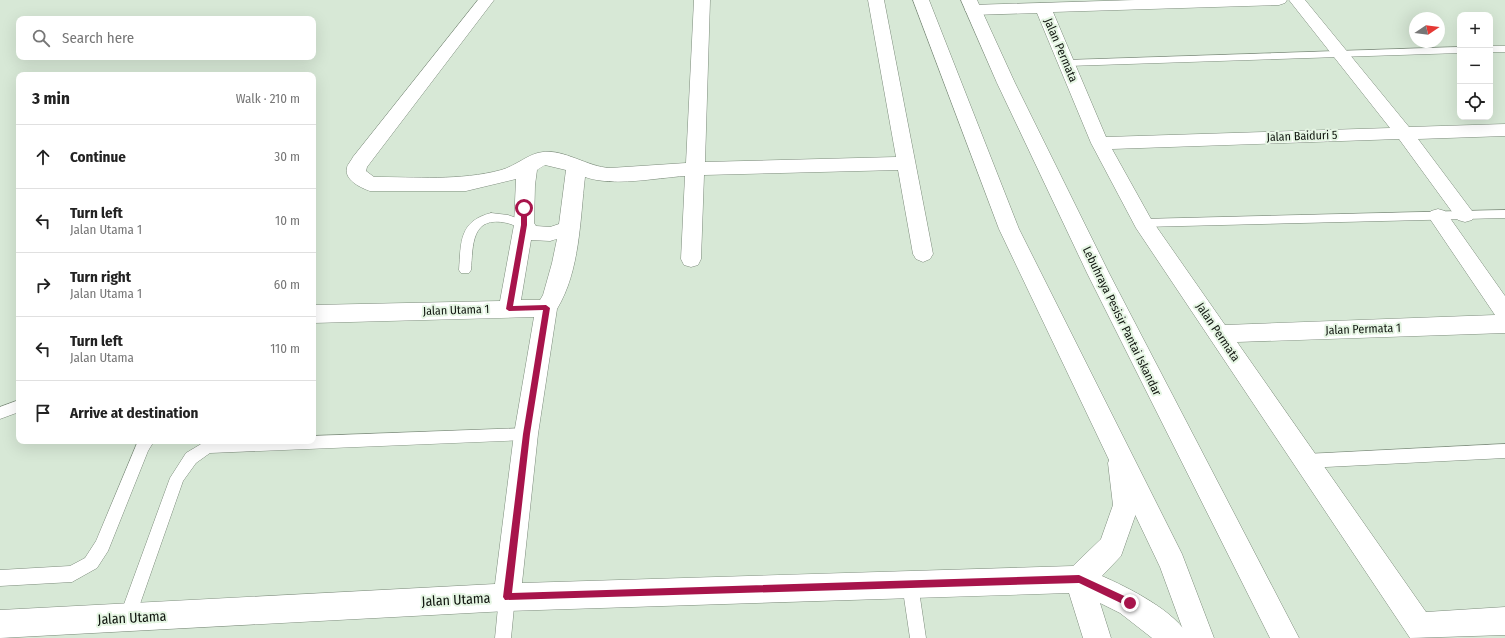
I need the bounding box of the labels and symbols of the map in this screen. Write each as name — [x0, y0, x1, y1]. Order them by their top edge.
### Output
north arrow — [1409, 12, 1445, 48]
street label: Jalan Permata — [1041, 16, 1081, 84]
street label: Jalan Baiduri 5 — [1266, 128, 1338, 144]
route start — [515, 199, 533, 217]
street label: Lebuhraya Pesisir Pantai Iskandar — [1080, 244, 1165, 399]
street label: Jalan Permata — [1193, 300, 1243, 364]
street label: Jalan Utama 1 — [422, 302, 490, 318]
street label: Jalan Permata 1 — [1325, 321, 1401, 337]
street label: Jalan Utama — [421, 590, 491, 610]
route end — [1121, 594, 1139, 612]
street label: Jalan Utama — [97, 608, 167, 628]

